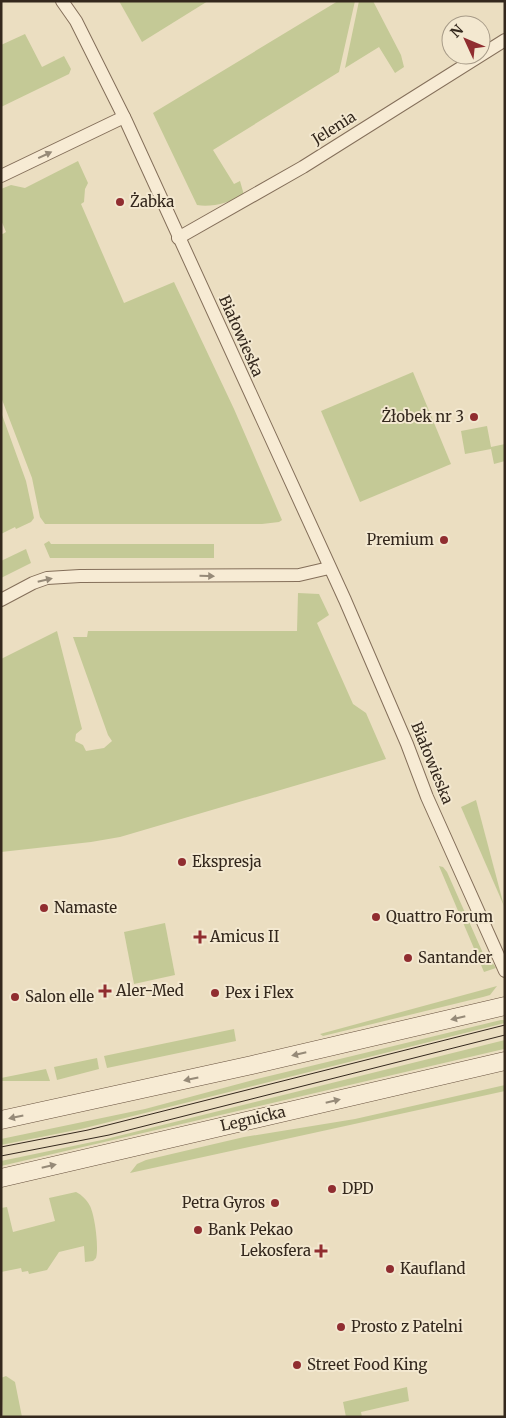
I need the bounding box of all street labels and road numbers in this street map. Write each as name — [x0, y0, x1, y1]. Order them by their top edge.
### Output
street label: Jelenia — [307, 107, 359, 149]
street label: Białowieska — [215, 292, 268, 379]
street label: Białowieska — [407, 719, 458, 807]
street label: Legnicka — [218, 1102, 287, 1135]

